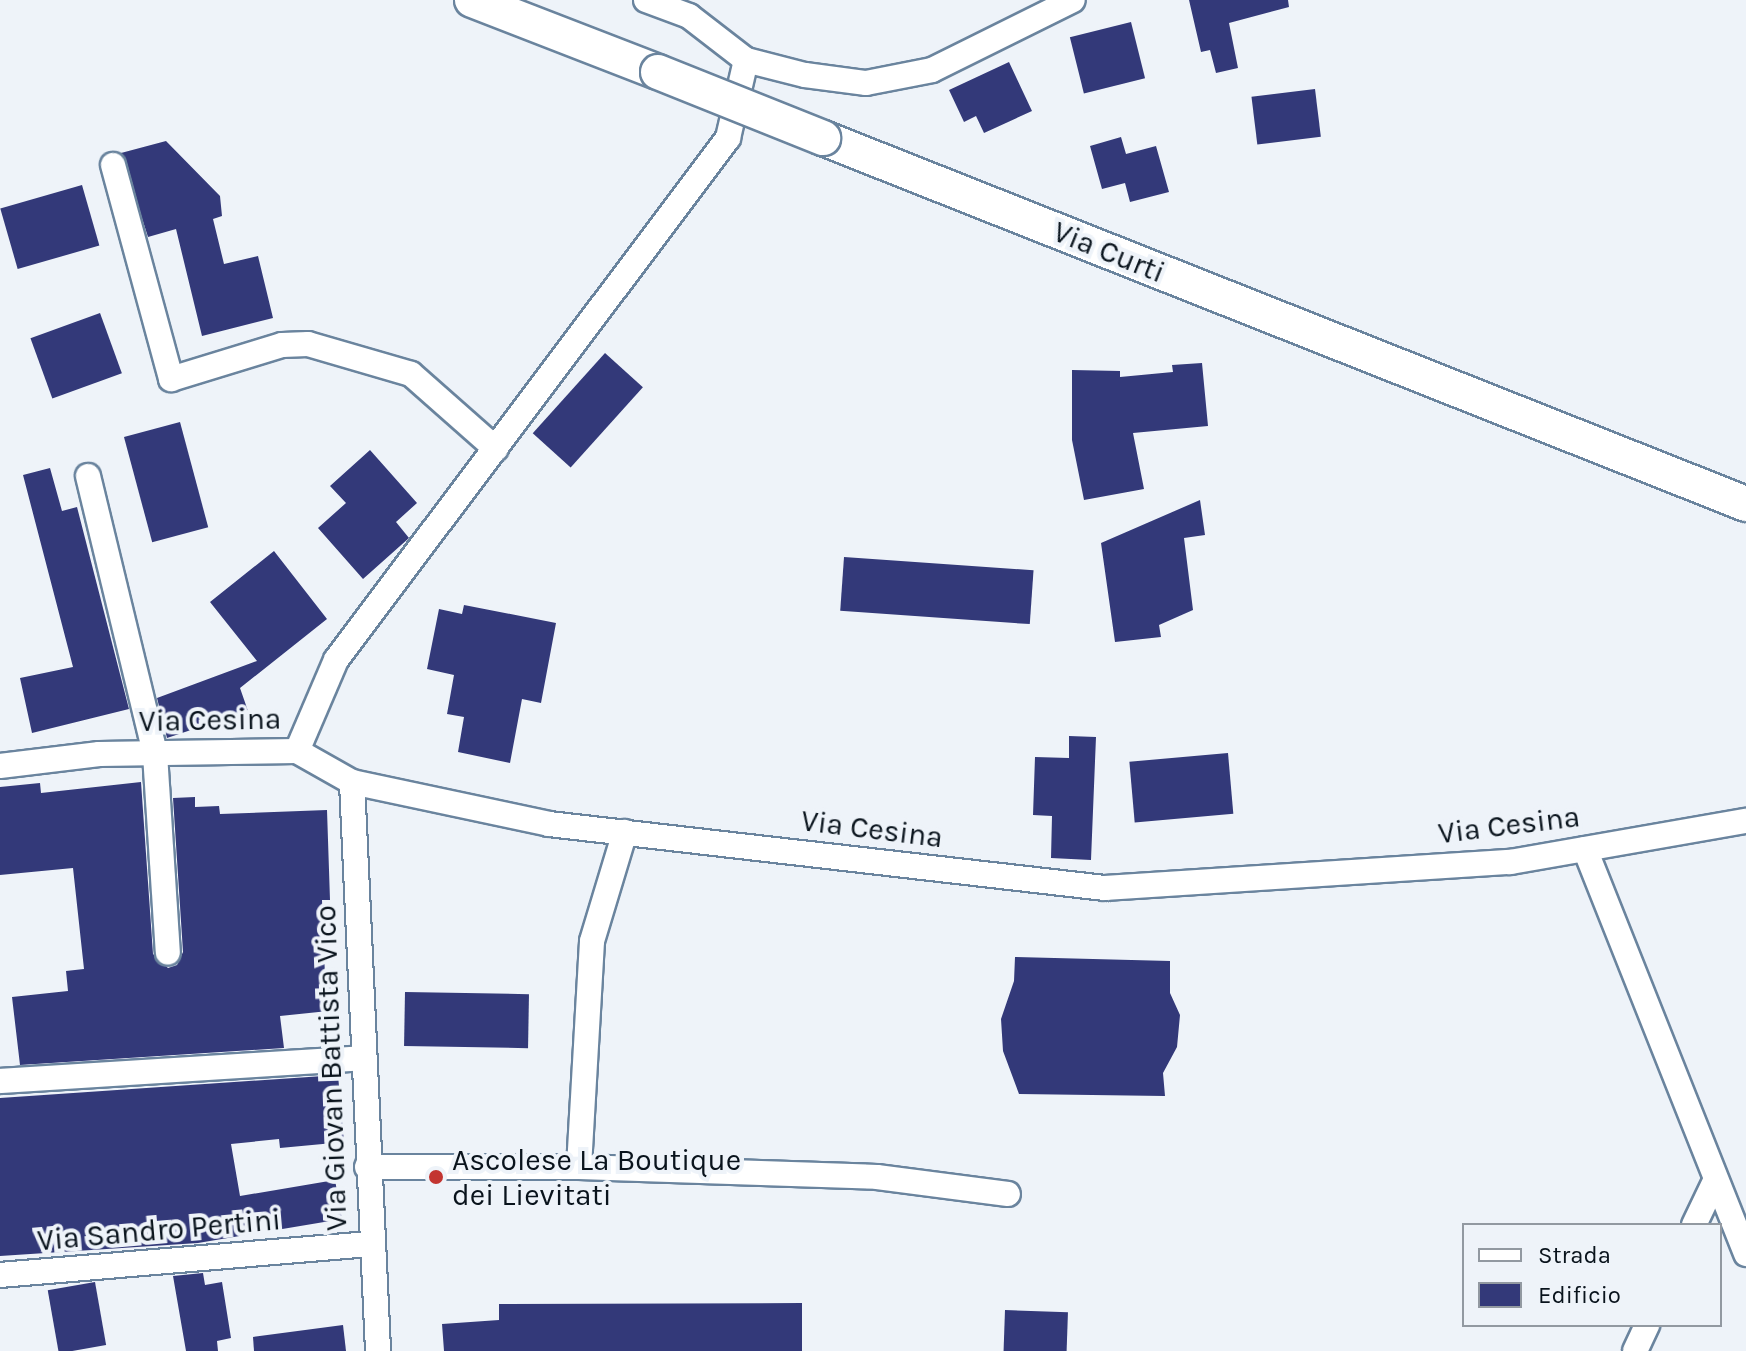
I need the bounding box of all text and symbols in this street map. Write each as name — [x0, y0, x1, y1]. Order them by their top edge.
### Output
street label: Via Curti — [1048, 213, 1170, 291]
street label: Via Cesina — [138, 701, 282, 739]
street label: Via Cesina — [1436, 798, 1582, 852]
street label: Via Cesina — [799, 802, 945, 856]
street label: Via Giovan Battista Vico — [307, 904, 355, 1232]
place label: Ascolese La Boutique dei Lievitati — [452, 1142, 741, 1212]
marker: Ascolese La Boutique dei Lievitati — [427, 1168, 445, 1186]
street label: Via Sandro Pertini — [36, 1201, 282, 1259]
legend — [1462, 1223, 1722, 1327]
text: Strada — [1538, 1241, 1611, 1269]
text: Edificio — [1538, 1281, 1621, 1309]

